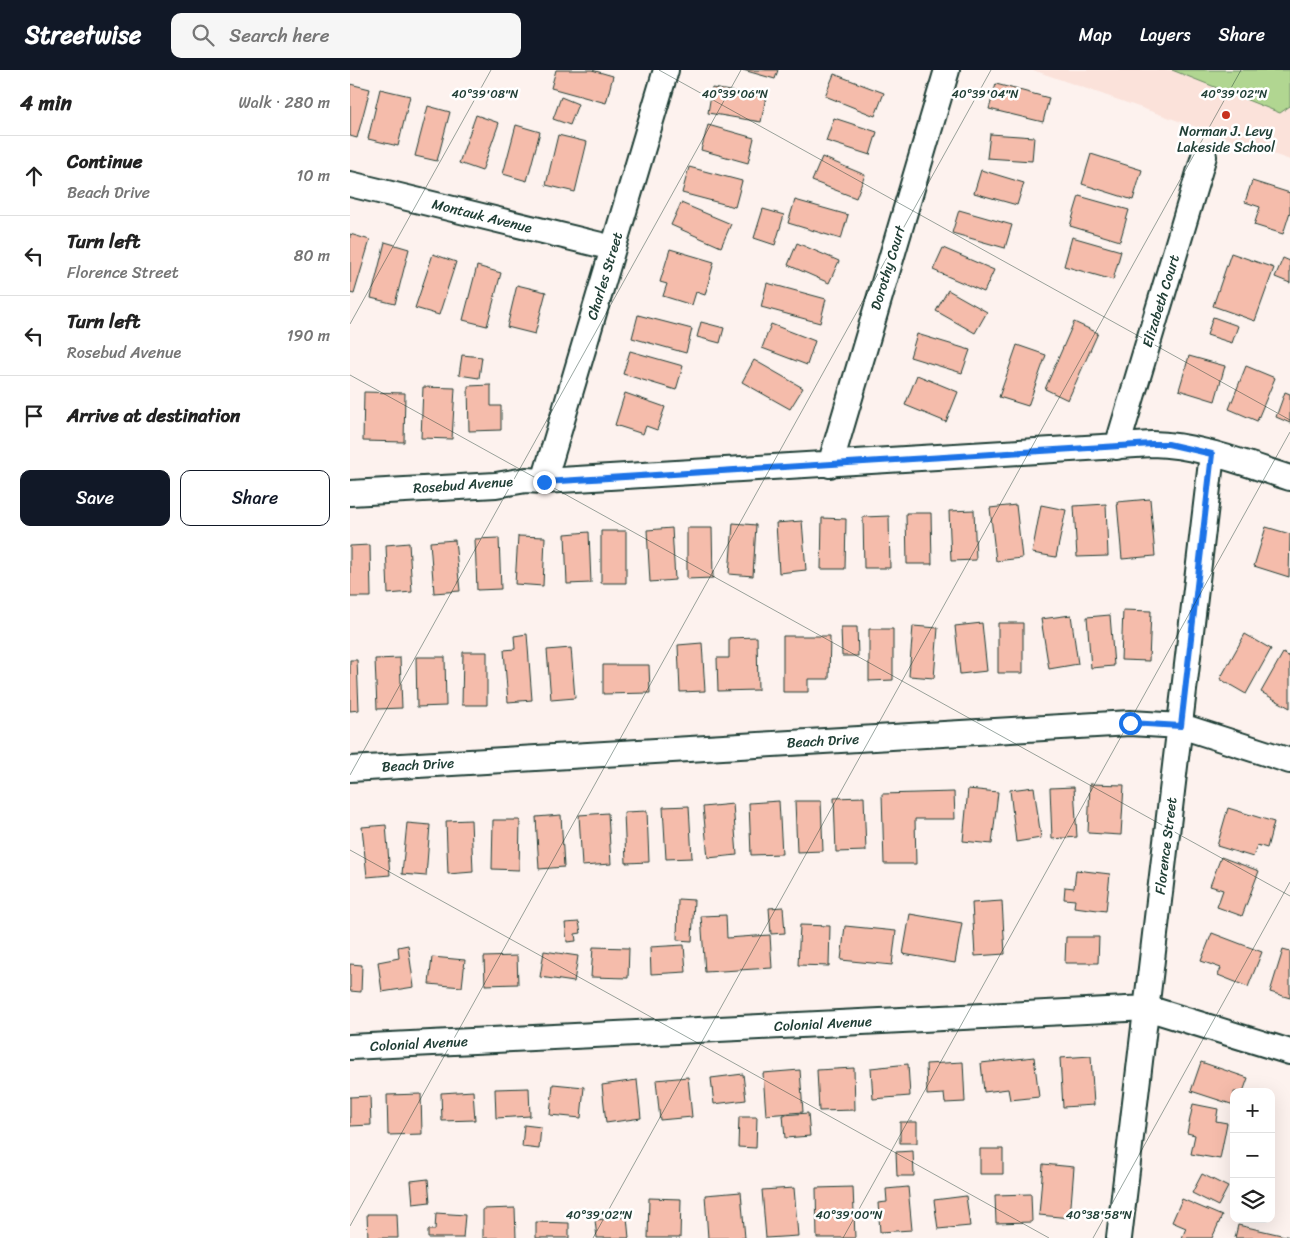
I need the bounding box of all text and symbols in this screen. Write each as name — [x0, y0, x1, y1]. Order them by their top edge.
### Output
search box — [171, 13, 521, 58]
text: Streetwise — [25, 14, 141, 56]
text: Search here — [229, 19, 329, 52]
text: Map — [1079, 19, 1112, 51]
text: Layers — [1140, 19, 1191, 51]
text: Share — [1219, 19, 1265, 51]
icon: search — [189, 21, 217, 49]
text: 40°39'08"N — [452, 83, 519, 105]
text: 40°39'06"N — [702, 83, 769, 105]
text: 40°39'04"N — [951, 83, 1019, 105]
text: 40°39'02"N — [1201, 83, 1268, 105]
text: 4 min — [20, 84, 72, 122]
text: Walk · 280 m — [239, 88, 330, 117]
marker: Norman J. Levy Lakeside School — [1220, 109, 1232, 121]
place label: Norman J. Levy Lakeside School — [1177, 119, 1276, 160]
text: Continue — [67, 145, 143, 178]
text: 10 m — [297, 161, 330, 190]
icon: ahead — [20, 162, 48, 190]
text: Beach Drive — [67, 178, 150, 207]
street label: Montauk Avenue — [429, 191, 535, 241]
street label: Dorothy Court — [863, 221, 913, 313]
text: Turn left — [67, 225, 140, 258]
street label: Charles Street — [580, 229, 630, 323]
text: 80 m — [294, 241, 330, 270]
icon: left — [20, 242, 48, 270]
street label: Elizabeth Court — [1135, 252, 1187, 350]
text: Florence Street — [67, 258, 179, 287]
text: Turn left — [67, 305, 140, 338]
text: 190 m — [287, 321, 330, 350]
icon: left — [20, 322, 48, 350]
text: Rosebud Avenue — [67, 338, 181, 367]
text: Arrive at destination — [67, 399, 240, 432]
icon: arrive — [20, 402, 48, 430]
street label: Rosebud Avenue — [412, 469, 514, 501]
button: Save — [20, 470, 170, 526]
button: Share — [180, 470, 330, 526]
route end — [533, 471, 556, 494]
route start — [1119, 712, 1142, 735]
street label: Beach Drive — [786, 727, 860, 755]
street label: Beach Drive — [381, 751, 455, 779]
street label: Florence Street — [1148, 796, 1184, 896]
street label: Colonial Avenue — [773, 1009, 873, 1039]
street label: Colonial Avenue — [369, 1029, 469, 1059]
map controls — [1230, 1088, 1275, 1223]
button: + — [1230, 1088, 1275, 1133]
button: − — [1230, 1133, 1275, 1178]
button: layers — [1230, 1178, 1275, 1223]
text: 40°39'02"N — [566, 1204, 633, 1226]
text: 40°39'00"N — [815, 1204, 883, 1226]
text: 40°38'58"N — [1066, 1204, 1133, 1226]

